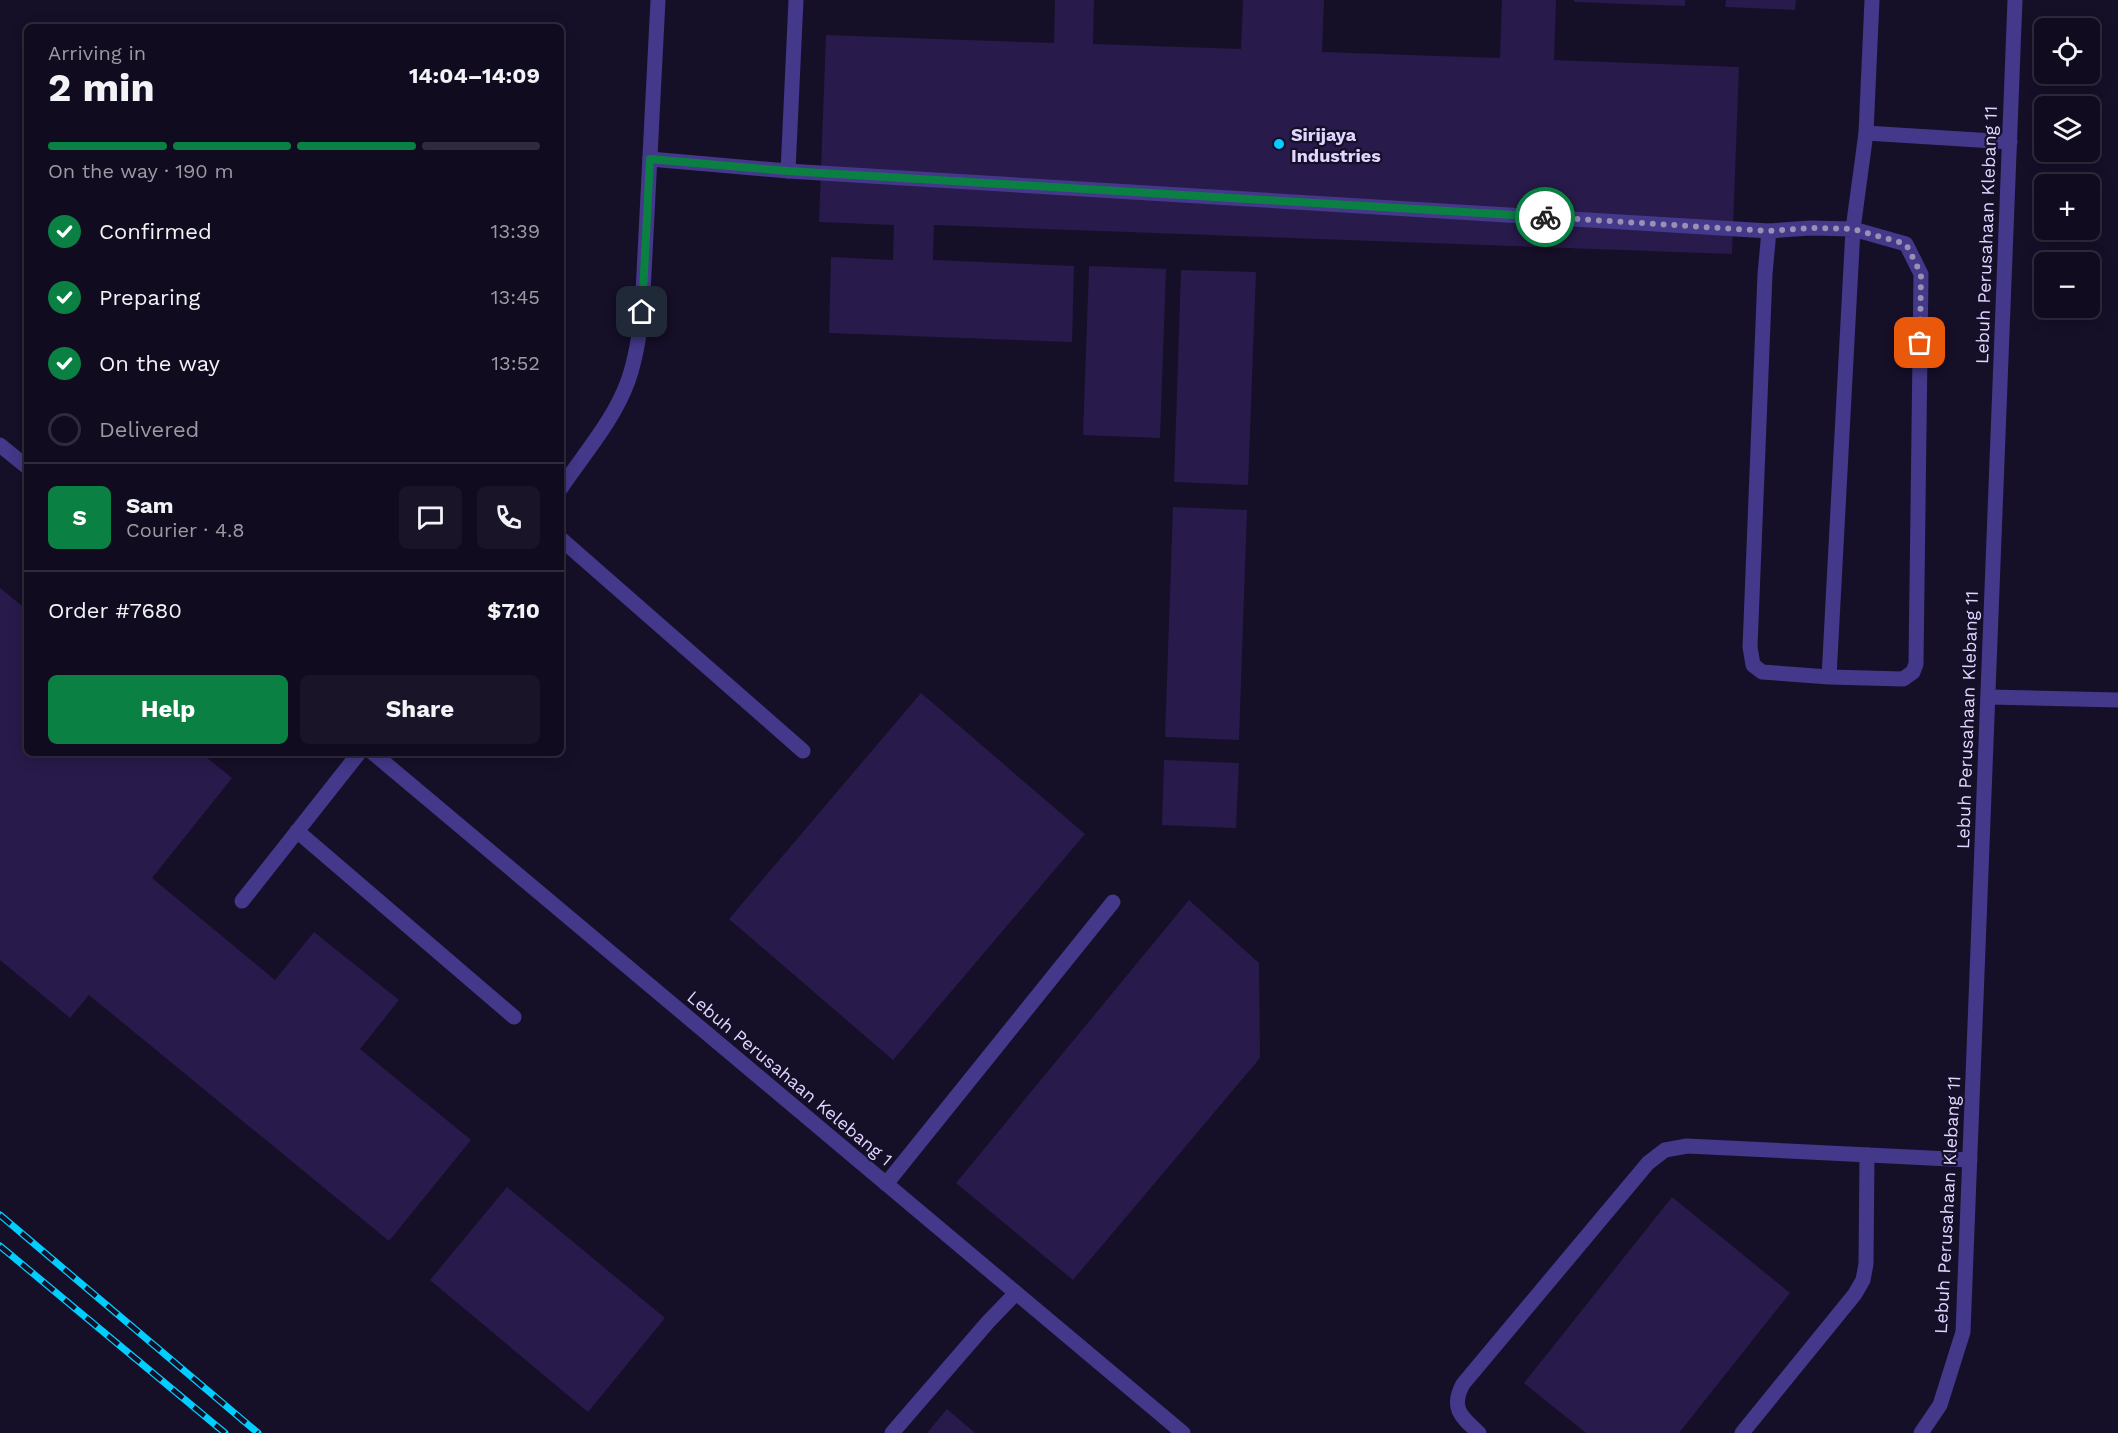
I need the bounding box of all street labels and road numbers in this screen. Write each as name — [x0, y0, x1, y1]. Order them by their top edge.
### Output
street label: Lebuh Perusahaan Klebang 11 — [1971, 106, 2001, 364]
street label: Lebuh Perusahaan Klebang 11 — [1952, 591, 1982, 849]
street label: Lebuh Perusahaan Kelebang 1 — [683, 986, 897, 1170]
street label: Lebuh Perusahaan Klebang 11 — [1930, 1075, 1964, 1335]

